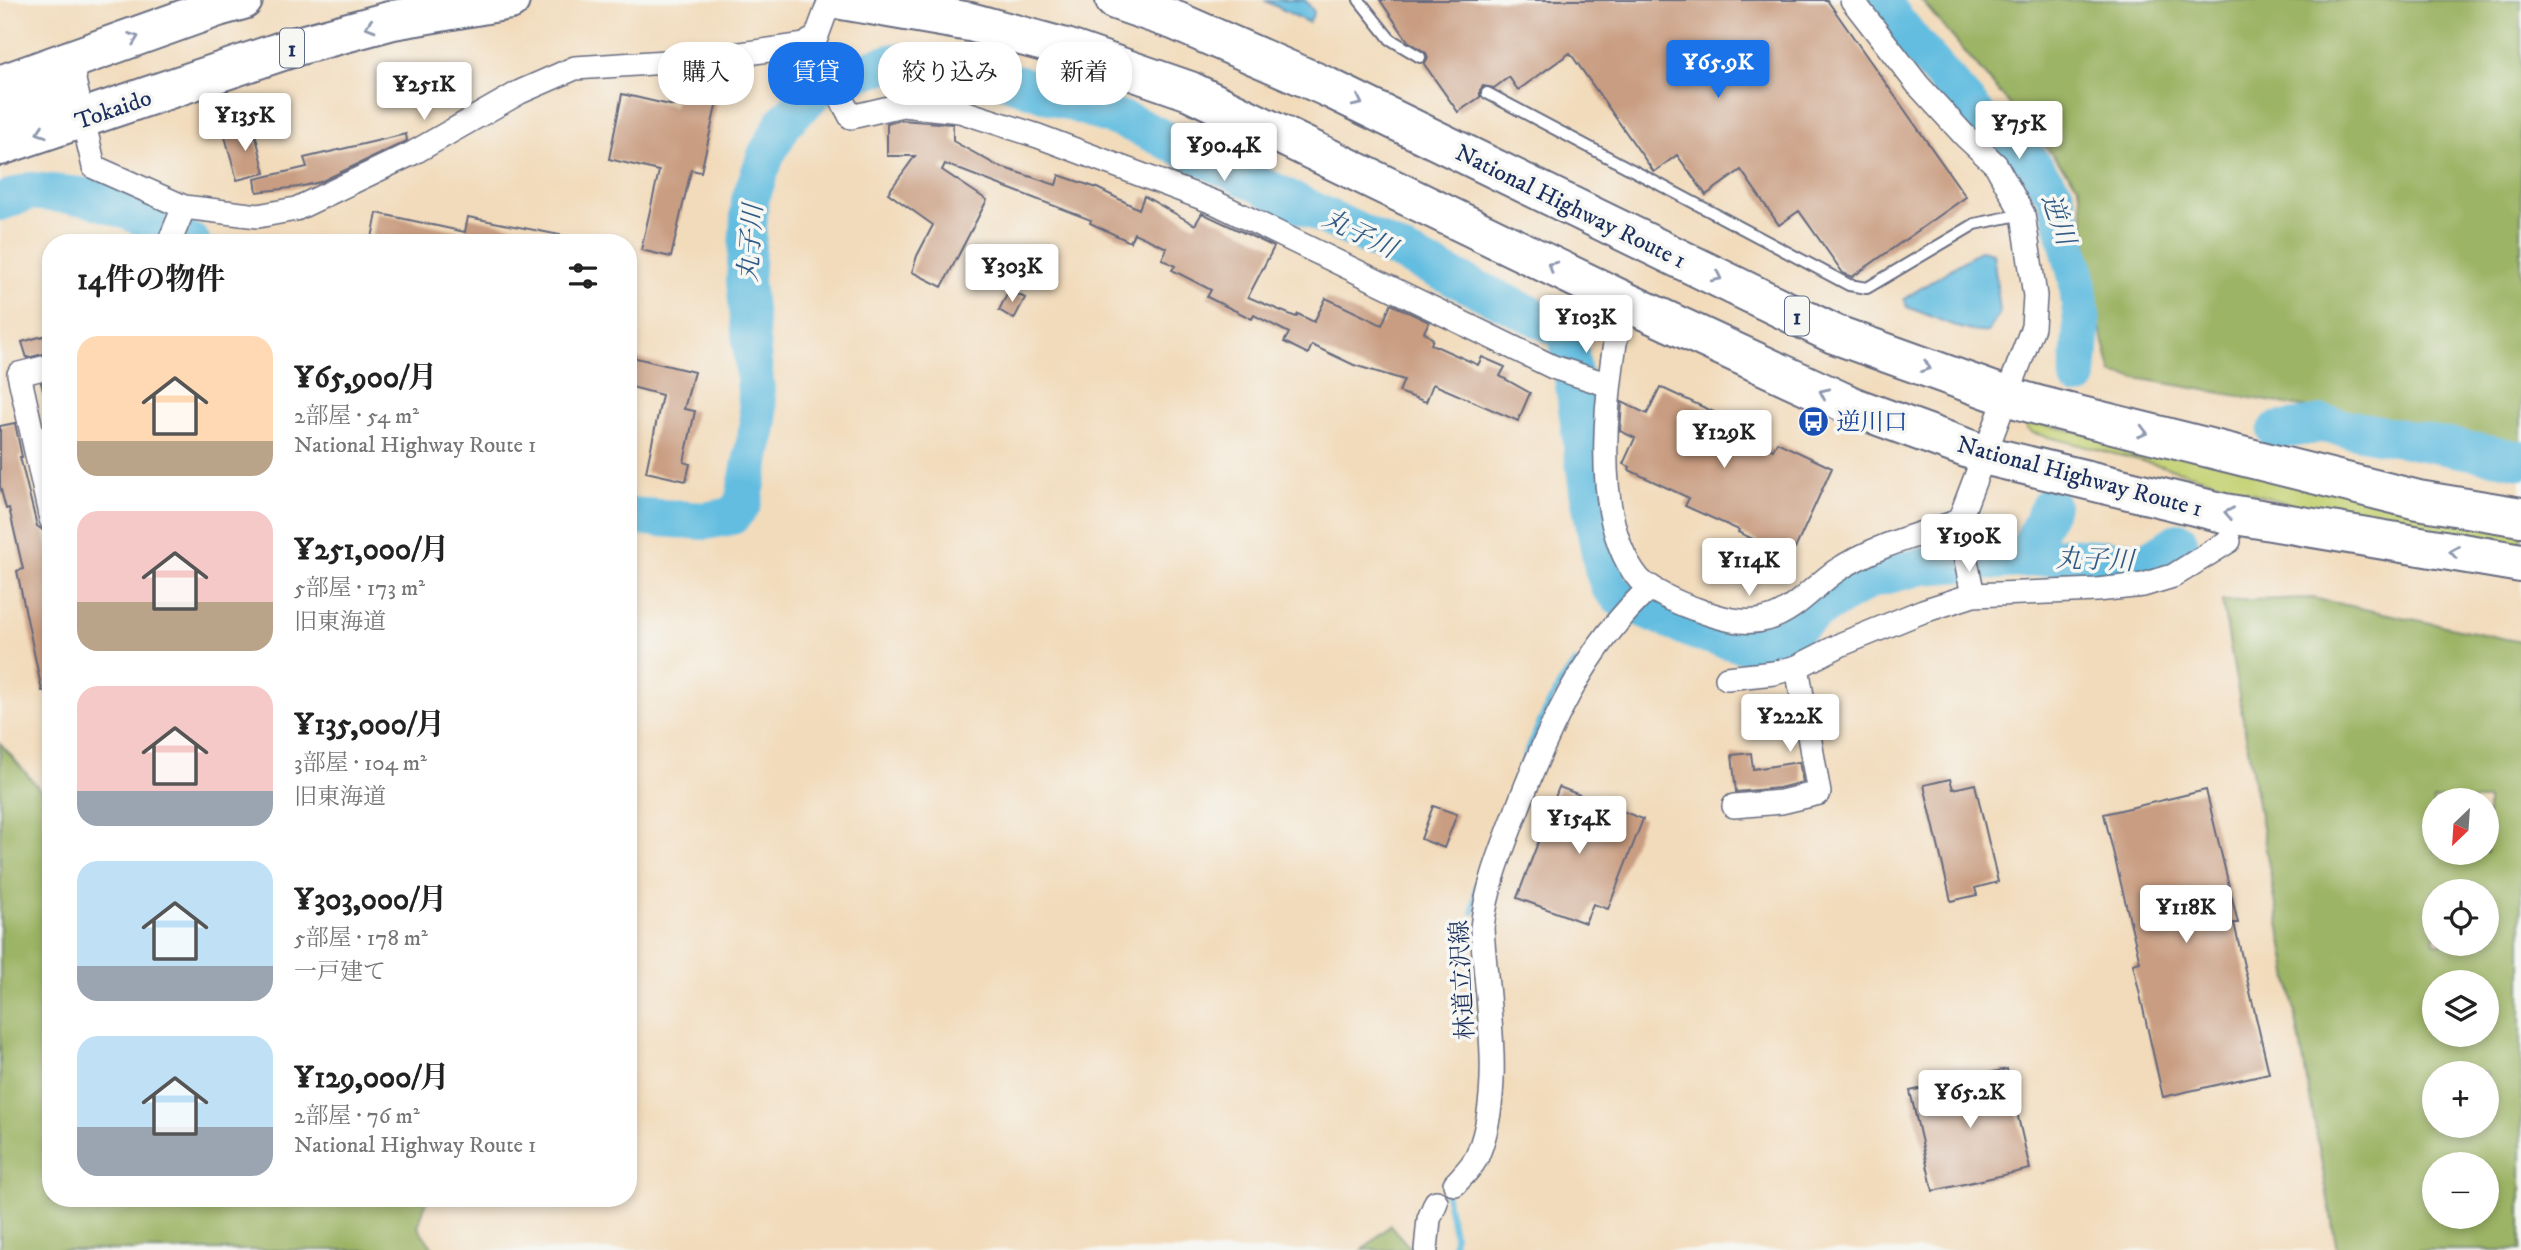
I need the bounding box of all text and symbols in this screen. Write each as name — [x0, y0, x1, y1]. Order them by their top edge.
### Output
one-way arrow — [364, 18, 376, 32]
road number: 1 — [280, 28, 304, 68]
one-way arrow — [127, 32, 139, 46]
pin: ¥65.9K — [1661, 41, 1775, 100]
chip: 購入 — [658, 42, 754, 105]
chip: 賃貸 — [768, 42, 864, 105]
chip: 絞り込み — [878, 42, 1022, 105]
chip: 新着 — [1036, 42, 1132, 105]
text: ¥65.9K — [1682, 48, 1754, 77]
pin: ¥251K — [375, 62, 473, 122]
text: ¥251K — [393, 70, 455, 99]
street label: Tokaido — [71, 83, 156, 137]
pin: ¥135K — [196, 94, 294, 153]
one-way arrow — [1351, 94, 1363, 108]
text: ¥135K — [215, 101, 275, 130]
pin: ¥75K — [1978, 102, 2060, 161]
text: ¥75K — [1991, 109, 2047, 138]
one-way arrow — [35, 124, 47, 139]
pin: ¥90.4K — [1167, 124, 1281, 183]
text: ¥90.4K — [1187, 131, 1261, 160]
street label: National Highway Route 1 — [1450, 138, 1691, 276]
water label: 逆川 — [2034, 190, 2083, 252]
water label: 丸子川 — [732, 200, 771, 283]
water label: 丸子川 — [1317, 202, 1404, 268]
pin: ¥303K — [963, 244, 1061, 304]
text: ¥303K — [981, 252, 1043, 281]
icon: filters — [564, 257, 602, 295]
one-way arrow — [1547, 261, 1559, 275]
text: 14件の物件 — [77, 262, 225, 299]
one-way arrow — [1710, 269, 1722, 283]
pin: ¥103K — [1537, 296, 1635, 355]
road number: 1 — [1785, 296, 1809, 336]
text: ¥103K — [1556, 303, 1616, 332]
one-way arrow — [1919, 359, 1931, 373]
text: ¥65,900/月 — [294, 360, 437, 397]
icon: home — [133, 364, 217, 448]
one-way arrow — [1819, 387, 1832, 401]
text: 2部屋 · 54 m² — [294, 402, 419, 431]
bus stop icon: 逆川口 — [1796, 405, 1830, 439]
place label: 逆川口 — [1836, 408, 1908, 438]
pin: ¥129K — [1675, 410, 1773, 470]
text: ¥129K — [1693, 418, 1755, 447]
one-way arrow — [2137, 424, 2149, 438]
street label: National Highway Route 1 — [1954, 430, 2206, 524]
text: National Highway Route 1 — [294, 431, 537, 460]
one-way arrow — [2223, 507, 2235, 522]
pin: ¥190K — [1920, 514, 2018, 574]
text: ¥190K — [1937, 522, 2001, 551]
text: ¥251,000/月 — [294, 532, 449, 569]
pin: ¥114K — [1700, 538, 1798, 598]
icon: home — [133, 539, 217, 623]
water label: 丸子川 — [2055, 543, 2137, 578]
one-way arrow — [2448, 545, 2460, 560]
text: ¥114K — [1718, 546, 1780, 575]
text: 5部屋 · 173 m² — [294, 574, 425, 603]
text: 旧東海道 — [294, 608, 386, 637]
pin: ¥222K — [1741, 694, 1839, 754]
text: ¥222K — [1757, 702, 1823, 731]
text: ¥135,000/月 — [294, 707, 445, 744]
icon: home — [133, 714, 217, 798]
text: 3部屋 · 104 m² — [294, 749, 427, 778]
text: 旧東海道 — [294, 783, 386, 812]
north arrow — [2422, 788, 2499, 864]
map controls — [2422, 788, 2499, 1229]
pin: ¥154K — [1530, 796, 1628, 856]
text: ¥154K — [1547, 804, 1611, 833]
button: locate — [2422, 879, 2499, 956]
text: ¥303,000/月 — [294, 882, 447, 919]
pin: ¥118K — [2137, 886, 2235, 945]
icon: home — [133, 889, 217, 973]
text: ¥118K — [2156, 893, 2216, 922]
street label: 林道立沢線 — [1445, 919, 1481, 1041]
text: 5部屋 · 178 m² — [294, 924, 428, 953]
text: 一戸建て — [294, 958, 386, 987]
button: layers — [2422, 970, 2499, 1047]
text: ¥129,000/月 — [294, 1060, 450, 1097]
button: + — [2422, 1061, 2499, 1138]
icon: home — [133, 1064, 217, 1148]
pin: ¥65.2K — [1913, 1070, 2027, 1130]
text: ¥65.2K — [1934, 1078, 2006, 1107]
text: 2部屋 · 76 m² — [294, 1102, 420, 1131]
text: National Highway Route 1 — [294, 1131, 537, 1160]
button: − — [2422, 1152, 2499, 1229]

